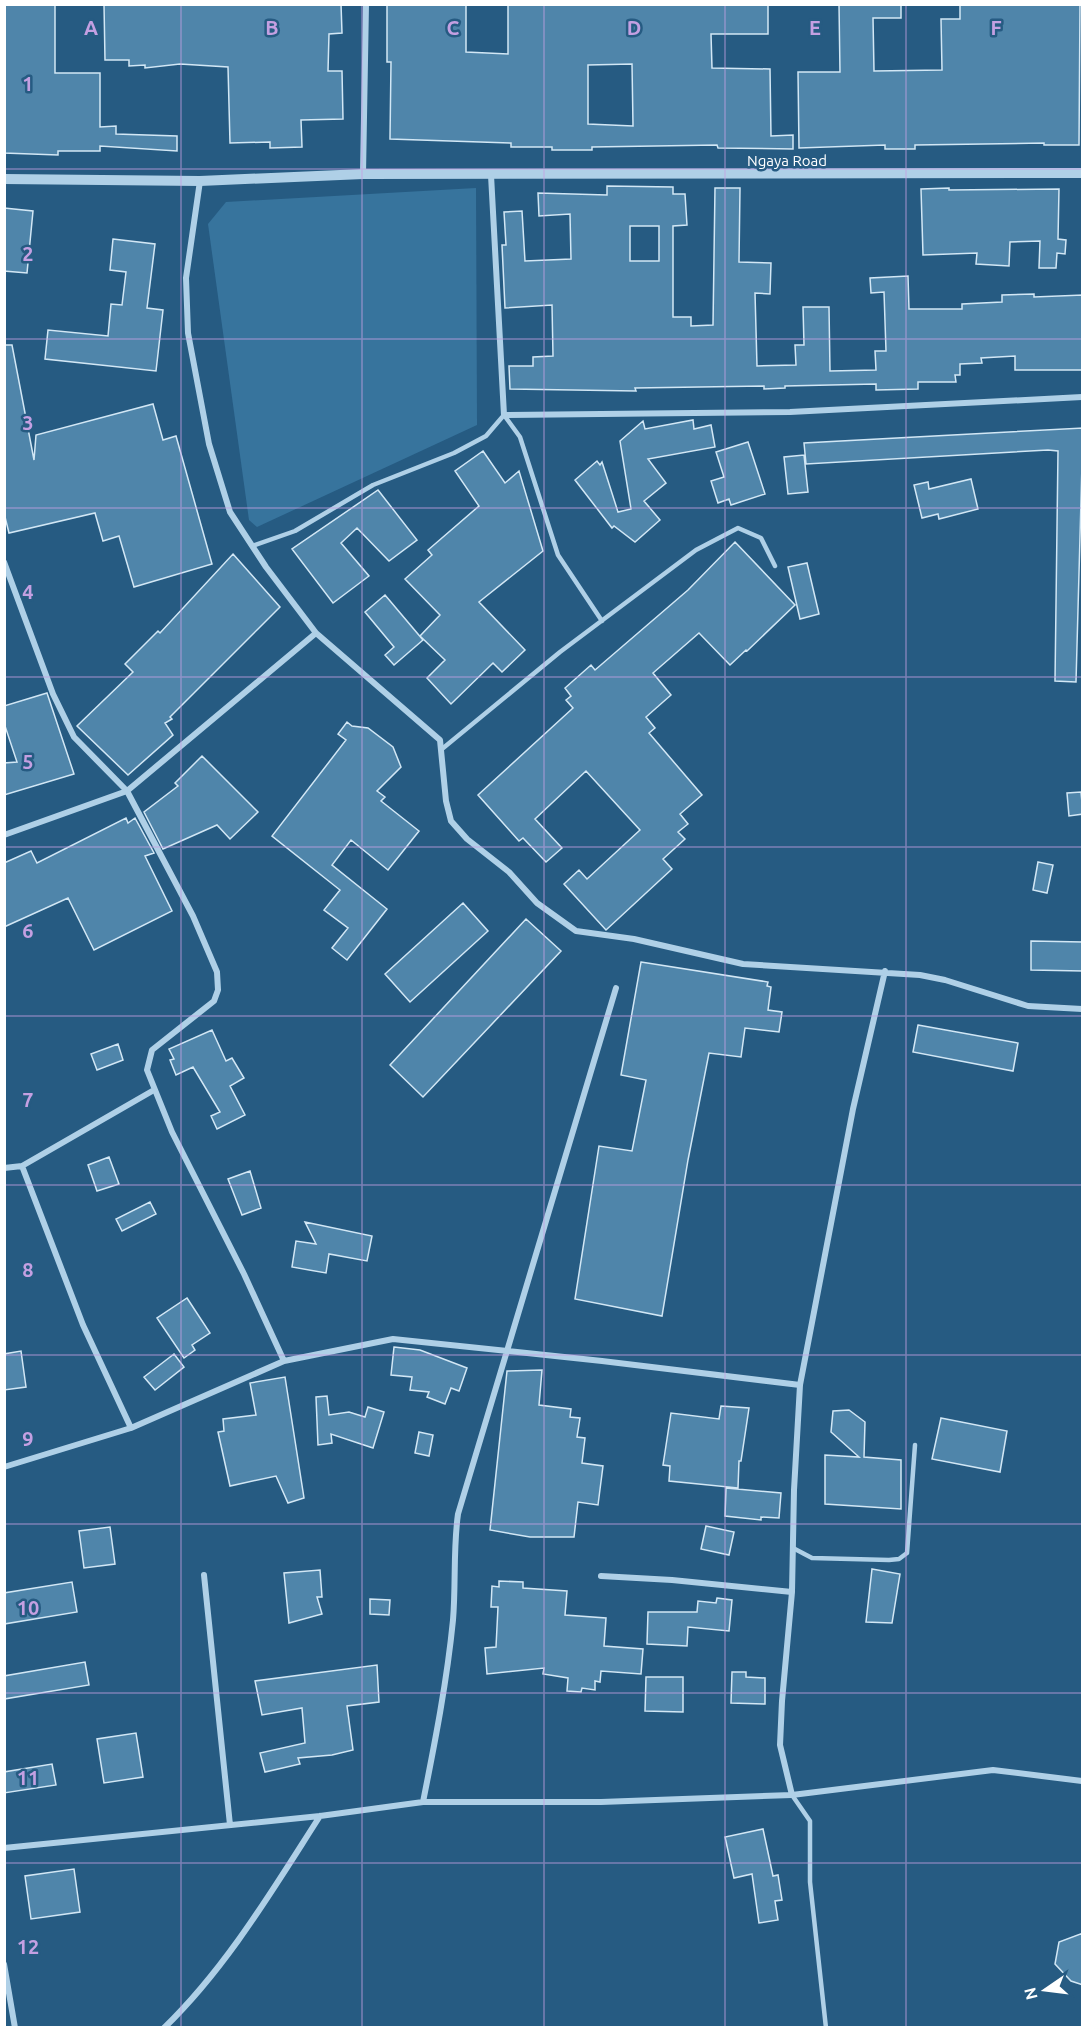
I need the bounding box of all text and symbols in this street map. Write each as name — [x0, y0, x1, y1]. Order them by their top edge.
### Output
text: A — [84, 16, 98, 39]
text: B — [265, 16, 279, 39]
text: C — [447, 16, 460, 39]
text: D — [627, 16, 641, 39]
text: E — [809, 16, 821, 39]
text: F — [990, 16, 1002, 39]
text: 1 — [22, 72, 34, 95]
street label: Ngaya Road — [747, 152, 827, 169]
text: 2 — [22, 242, 34, 265]
text: 3 — [22, 411, 34, 434]
text: 4 — [22, 580, 34, 603]
text: 5 — [22, 750, 34, 773]
text: 6 — [22, 919, 34, 942]
text: 7 — [22, 1088, 34, 1111]
text: 8 — [22, 1258, 34, 1281]
text: 9 — [22, 1427, 34, 1450]
text: 10 — [17, 1596, 39, 1619]
text: 11 — [17, 1766, 39, 1789]
text: 12 — [17, 1935, 39, 1958]
north arrow — [1015, 1960, 1075, 2020]
text: N — [1020, 1986, 1041, 2002]

